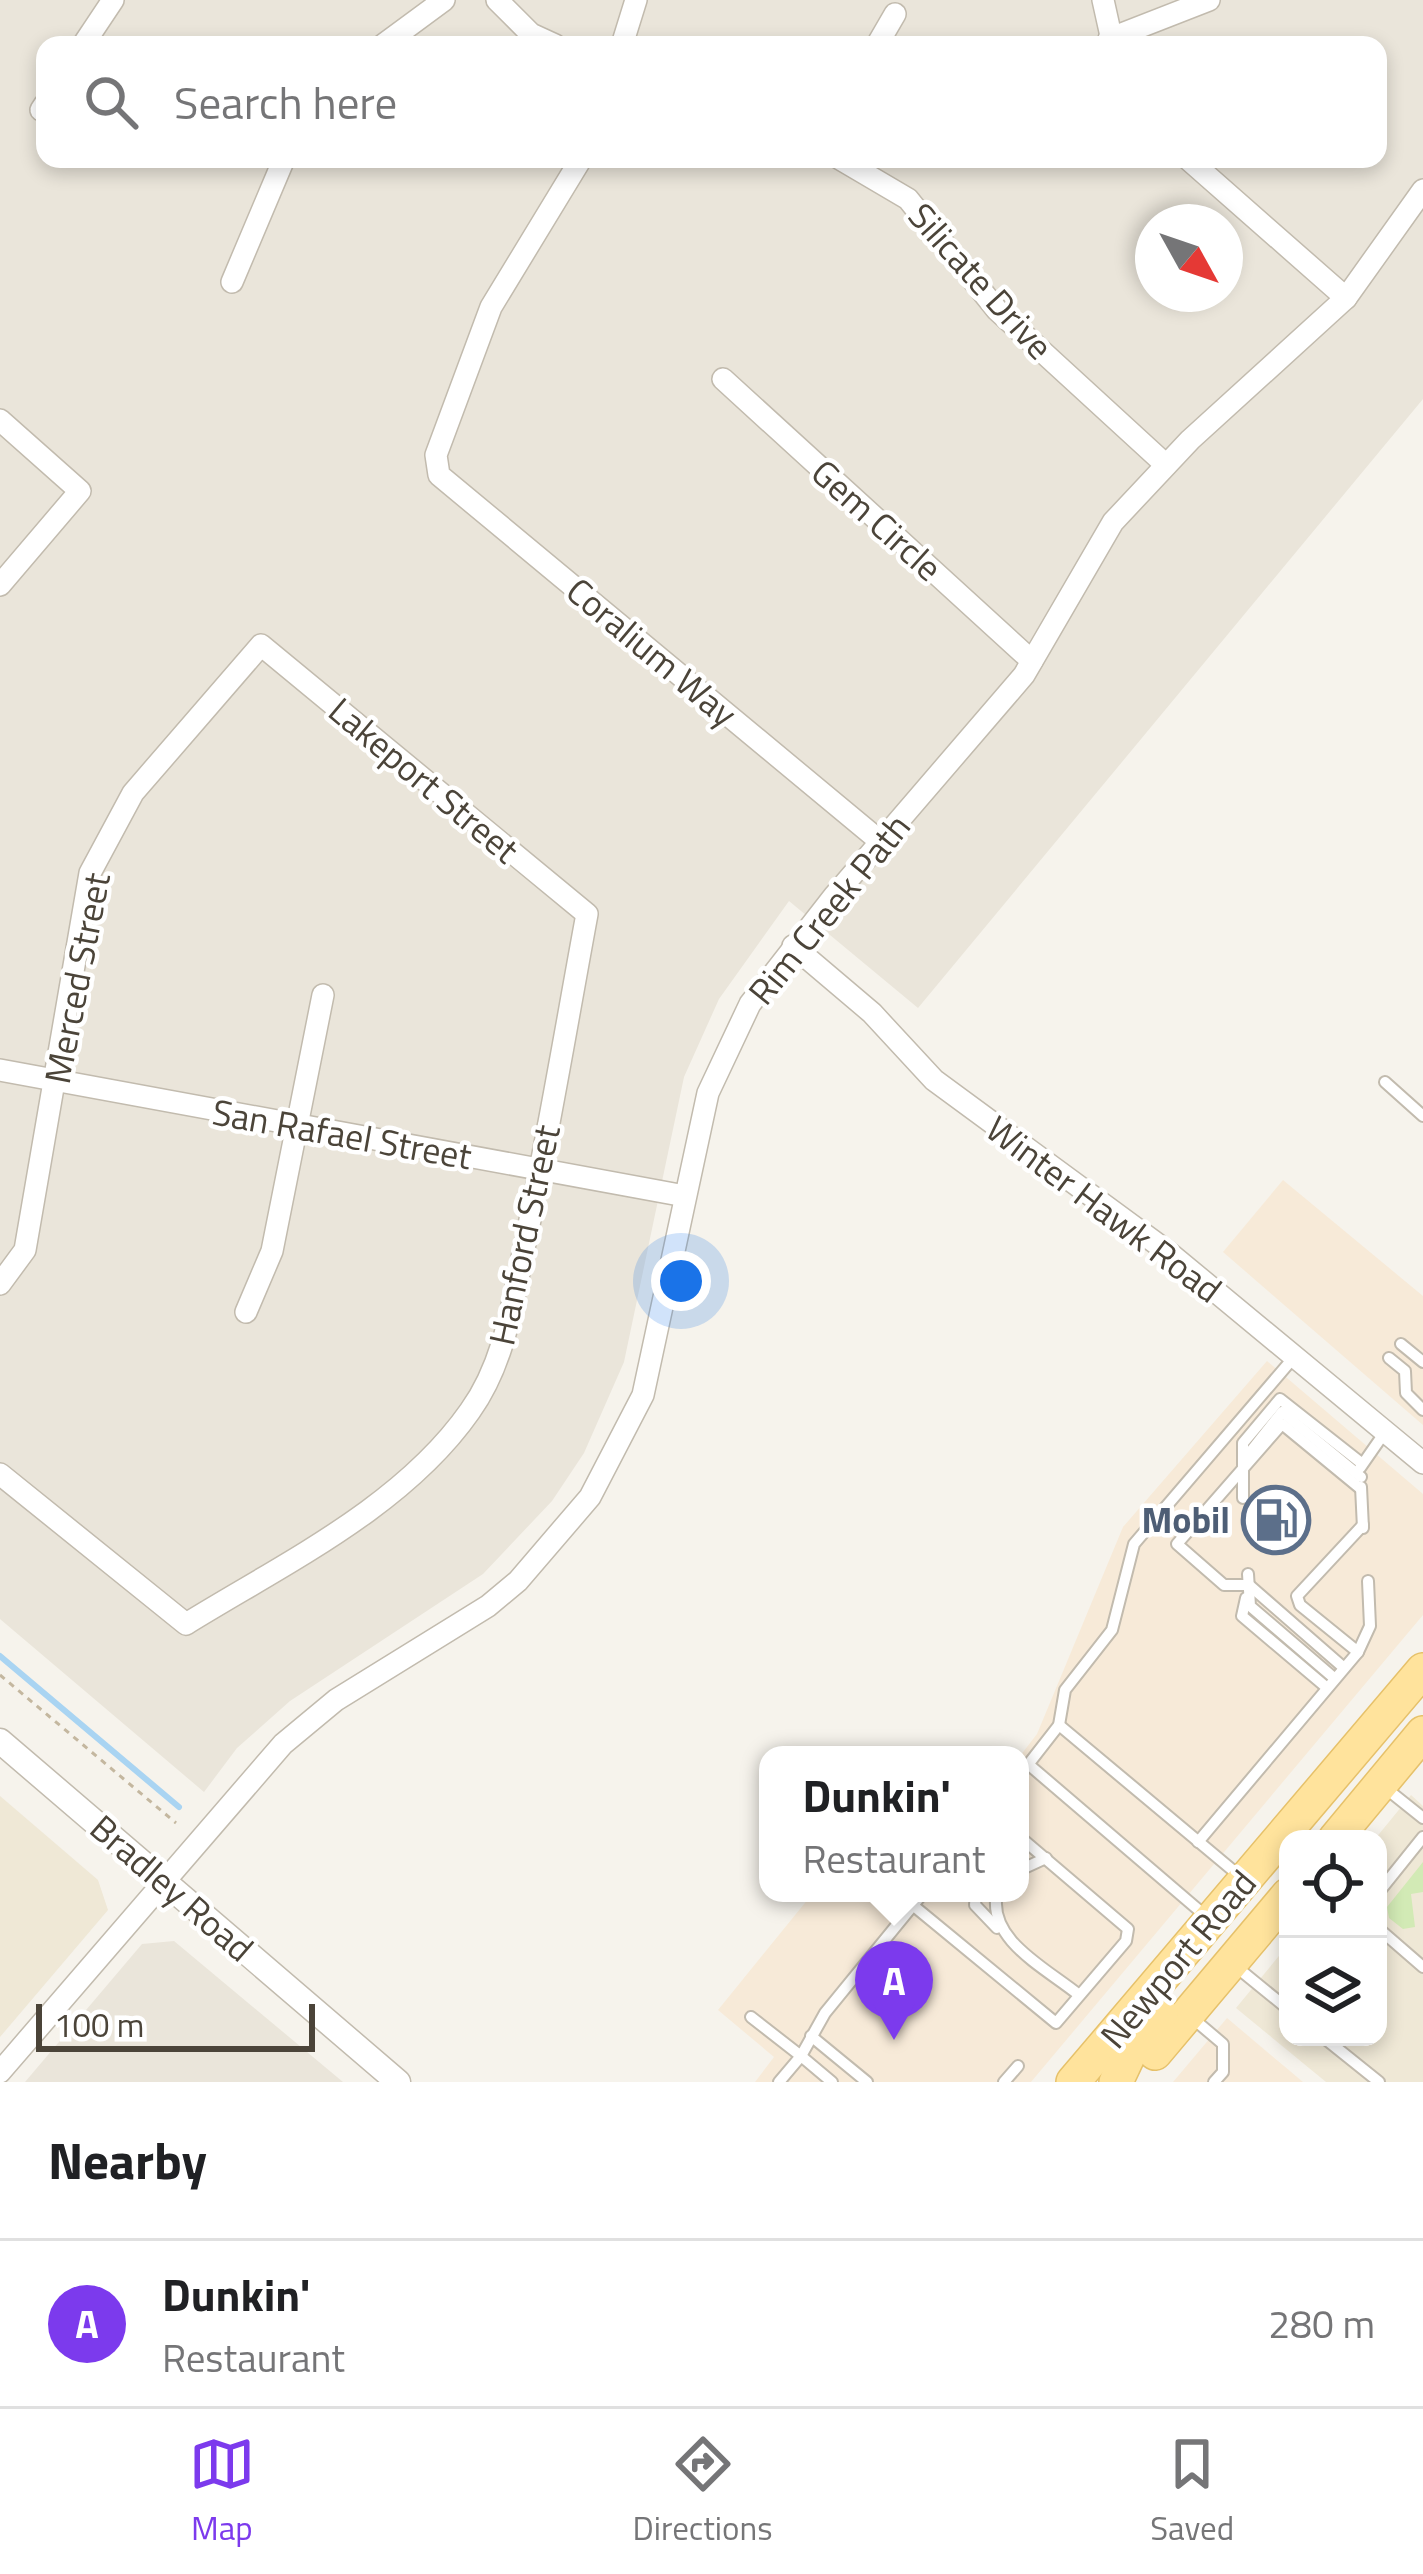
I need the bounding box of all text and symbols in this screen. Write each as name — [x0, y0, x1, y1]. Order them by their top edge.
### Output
search box — [36, 36, 1387, 168]
text: Search here — [174, 68, 397, 136]
icon: search — [78, 69, 144, 135]
street label: Silicate Drive — [896, 190, 1067, 371]
north arrow — [1135, 204, 1243, 312]
street label: Gem Circle — [799, 446, 955, 594]
street label: Coralium Way — [555, 563, 750, 740]
street label: Lakeport Street — [317, 683, 532, 876]
street label: Rim Creek Path — [734, 801, 923, 1016]
street label: Merced Street — [29, 867, 124, 1088]
street label: San Rafael Street — [208, 1084, 476, 1183]
street label: Winter Hawk Road — [975, 1101, 1234, 1316]
street label: Hanford Street — [473, 1119, 574, 1350]
your location — [651, 1251, 711, 1311]
fuel station icon: Mobil — [1241, 1485, 1311, 1555]
place label: Mobil — [1142, 1492, 1230, 1547]
popup — [759, 1746, 1029, 1902]
text: Dunkin' — [803, 1761, 951, 1829]
street label: Bradley Road — [78, 1801, 266, 1974]
text: Restaurant — [803, 1829, 986, 1888]
map controls — [1279, 1830, 1387, 2046]
button: locate — [1279, 1830, 1387, 1938]
street label: Newport Road — [1086, 1857, 1269, 2060]
button: layers — [1279, 1938, 1387, 2046]
pin: A — [855, 1941, 933, 2040]
scale bar — [36, 1998, 315, 2051]
text: 100 m — [54, 2000, 144, 2050]
text: Nearby — [48, 2121, 207, 2199]
text: Dunkin' — [162, 2260, 310, 2328]
text: A — [75, 2294, 99, 2353]
text: 280 m — [1268, 2294, 1375, 2353]
text: Restaurant — [162, 2328, 345, 2387]
tab: Map — [189, 2431, 255, 2553]
tab: Directions — [633, 2431, 772, 2553]
tab: Saved — [1150, 2431, 1234, 2553]

